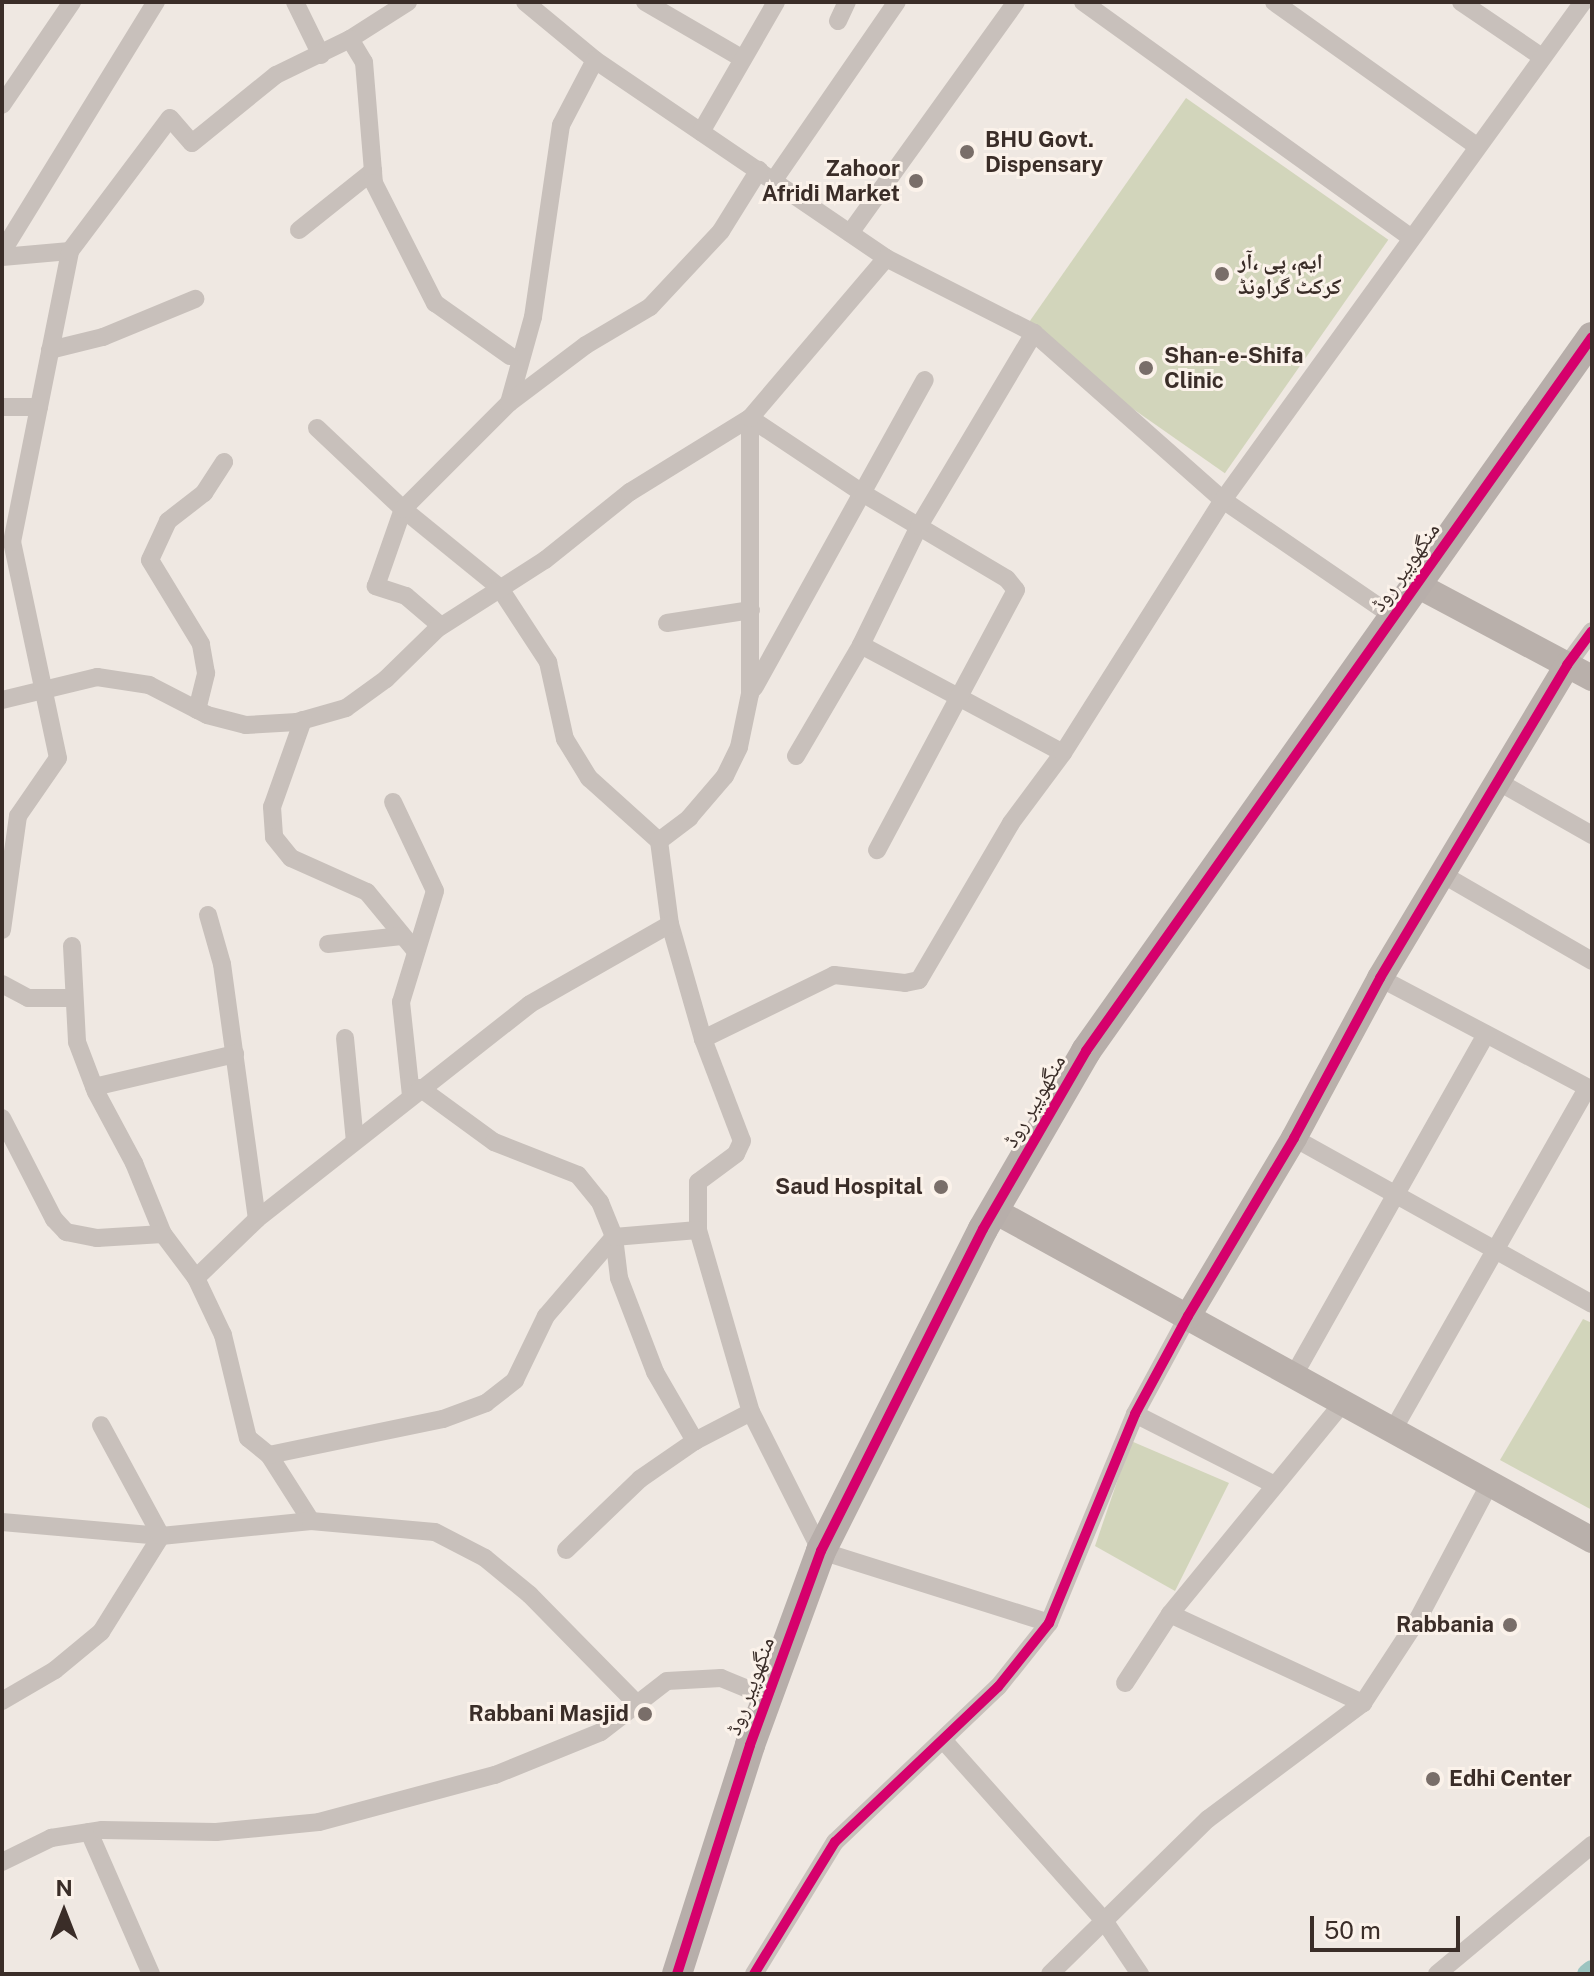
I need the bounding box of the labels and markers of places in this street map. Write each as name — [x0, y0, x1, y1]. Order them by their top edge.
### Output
place label: BHU Govt. Dispensary — [985, 126, 1103, 178]
marker: BHU Govt. Dispensary — [956, 141, 978, 163]
place label: Zahoor Afridi Market — [762, 155, 900, 206]
marker: Zahoor Afridi Market — [907, 172, 925, 190]
place label: ایم، پی ،آر کرکٹ گراونڈ — [1238, 248, 1341, 300]
marker: ایم، پی ،آر کرکٹ گراونڈ — [1213, 265, 1231, 283]
place label: Shan-e-Shifa Clinic — [1164, 342, 1303, 394]
marker: Shan-e-Shifa Clinic — [1135, 357, 1157, 379]
place label: Saud Hospital — [775, 1174, 923, 1200]
marker: Saud Hospital — [930, 1176, 952, 1198]
place label: Rabbania — [1396, 1612, 1494, 1638]
marker: Rabbania — [1501, 1616, 1519, 1634]
place label: Rabbani Masjid — [469, 1701, 629, 1727]
marker: Rabbani Masjid — [636, 1705, 654, 1723]
place label: Edhi Center — [1449, 1766, 1572, 1792]
marker: Edhi Center — [1424, 1770, 1442, 1788]

